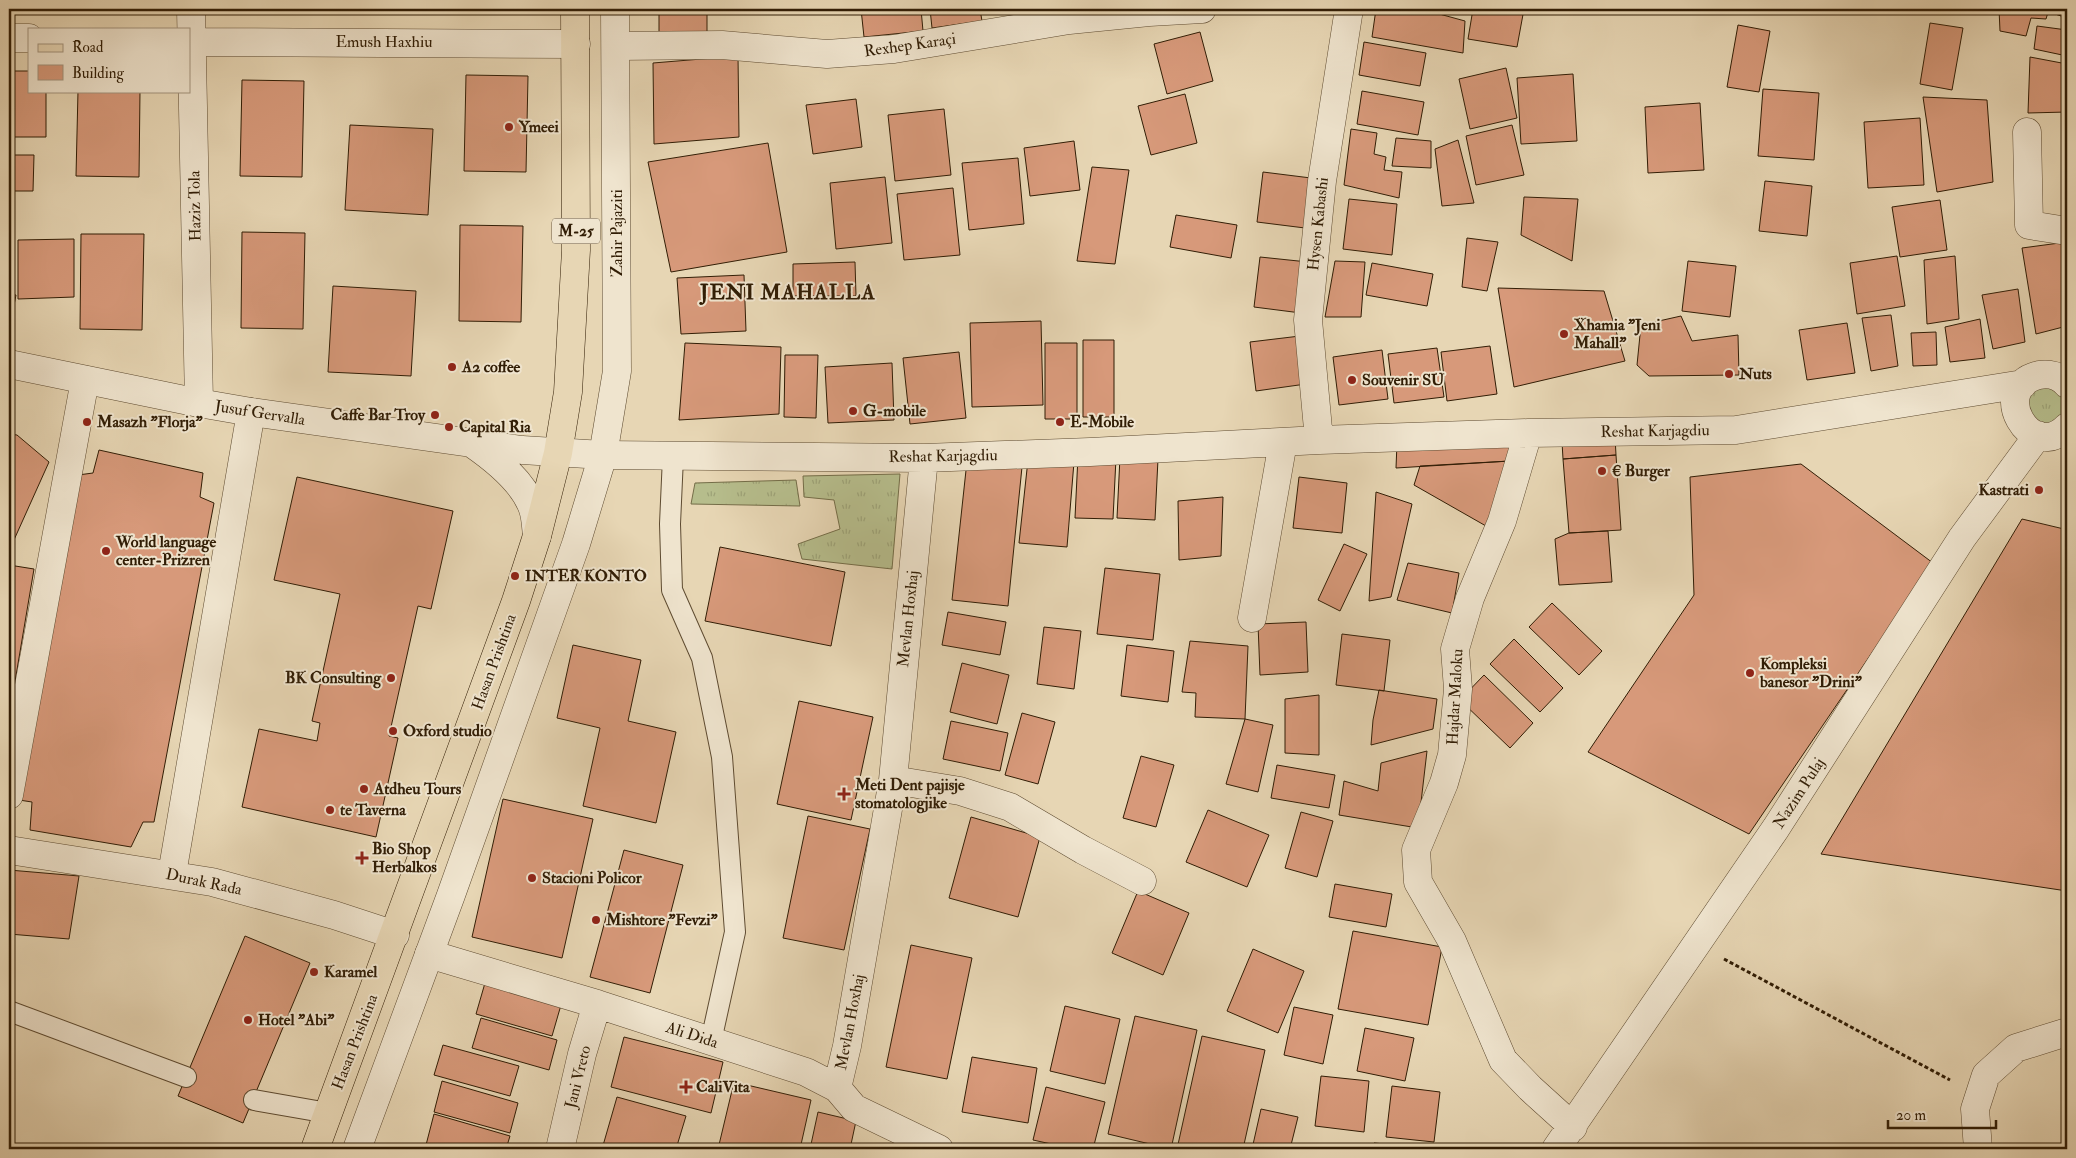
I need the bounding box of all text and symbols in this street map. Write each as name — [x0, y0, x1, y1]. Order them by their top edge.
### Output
legend — [28, 28, 190, 92]
street label: Rexhep Karaçi — [863, 29, 957, 62]
street label: Emush Haxhiu — [336, 32, 432, 52]
text: Road — [72, 38, 104, 57]
text: Building — [72, 64, 124, 83]
place label: Ymeei — [518, 117, 559, 137]
marker: Ymeei — [503, 121, 515, 133]
street label: Haziz Tola — [184, 170, 206, 242]
street label: Hysen Kabashi — [1303, 176, 1333, 272]
street label: Zahir Pajaziti — [607, 189, 627, 277]
road number: M-25 — [552, 218, 600, 244]
district label: JENI MAHALLA — [699, 279, 876, 306]
place label: Xhamia "Jeni Mahall" — [1573, 315, 1661, 353]
marker: Xhamia "Jeni Mahall" — [1558, 328, 1570, 340]
place label: A2 coffee — [461, 357, 521, 377]
marker: A2 coffee — [446, 361, 458, 373]
place label: Nuts — [1738, 364, 1772, 384]
marker: Nuts — [1723, 368, 1735, 380]
place label: Souvenir SU — [1362, 370, 1445, 390]
marker: Souvenir SU — [1346, 374, 1358, 386]
street label: Jusuf Gervalla — [212, 396, 307, 431]
place label: G-mobile — [863, 401, 926, 421]
place label: Caffe Bar Troy — [330, 405, 426, 426]
marker: G-mobile — [847, 405, 859, 417]
marker: Caffe Bar Troy — [429, 409, 441, 421]
place label: Masazh "Florja" — [96, 412, 204, 432]
place label: E-Mobile — [1070, 412, 1134, 432]
marker: Masazh "Florja" — [81, 416, 93, 428]
marker: E-Mobile — [1054, 416, 1066, 428]
place label: Capital Ria — [459, 417, 531, 438]
street label: Reshat Karjagdiu — [1600, 420, 1710, 442]
marker: Capital Ria — [443, 421, 455, 433]
street label: Reshat Karjagdiu — [888, 445, 998, 467]
place label: € Burger — [1612, 461, 1671, 482]
marker: € Burger — [1596, 465, 1608, 477]
place label: Kastrati — [1979, 480, 2030, 500]
marker: Kastrati — [2033, 484, 2045, 496]
place label: World language center-Prizren — [115, 532, 216, 570]
marker: World language center-Prizren — [100, 545, 112, 557]
place label: INTER KONTO — [525, 566, 647, 586]
marker: INTER KONTO — [509, 570, 521, 582]
street label: Mevlan Hoxhaj — [893, 570, 923, 668]
street label: Hasan Prishtina — [467, 611, 521, 713]
street label: Hajdar Maloku — [1442, 648, 1468, 746]
place label: Kompleksi banesor "Drini" — [1759, 654, 1863, 692]
marker: Kompleksi banesor "Drini" — [1744, 667, 1756, 679]
place label: BK Consulting — [285, 668, 382, 689]
marker: BK Consulting — [385, 672, 397, 684]
place label: Oxford studio — [403, 721, 492, 741]
marker: Oxford studio — [387, 725, 399, 737]
street label: Nazim Pulaj — [1769, 754, 1829, 832]
place label: Meti Dent pajisje stomatologjike — [854, 775, 965, 814]
place label: Atdheu Tours — [373, 779, 462, 799]
marker: Atdheu Tours — [358, 783, 370, 795]
marker: Meti Dent pajisje stomatologjike — [837, 787, 851, 801]
place label: te Taverna — [340, 800, 406, 820]
marker: te Taverna — [324, 804, 336, 816]
place label: Bio Shop Herbalkos — [372, 839, 437, 877]
marker: Bio Shop Herbalkos — [356, 852, 368, 864]
street label: Durak Rada — [164, 864, 244, 900]
place label: Stacioni Policor — [542, 868, 643, 888]
marker: Stacioni Policor — [526, 872, 538, 884]
place label: Mishtore "Fevzi" — [605, 910, 719, 930]
marker: Mishtore "Fevzi" — [590, 914, 602, 926]
place label: Karamel — [324, 962, 378, 982]
marker: Karamel — [308, 966, 320, 978]
street label: Mevlan Hoxhaj — [831, 972, 869, 1072]
street label: Hasan Prishtina — [328, 991, 383, 1093]
place label: Hotel "Abi" — [258, 1010, 335, 1030]
marker: Hotel "Abi" — [242, 1014, 254, 1026]
street label: Ali Dida — [662, 1017, 721, 1053]
street label: Jani Vreto — [560, 1043, 596, 1112]
place label: CaliVita — [696, 1077, 750, 1097]
marker: CaliVita — [680, 1081, 692, 1093]
scale bar — [1888, 1098, 1996, 1130]
text: 20 m — [1896, 1106, 1926, 1125]

